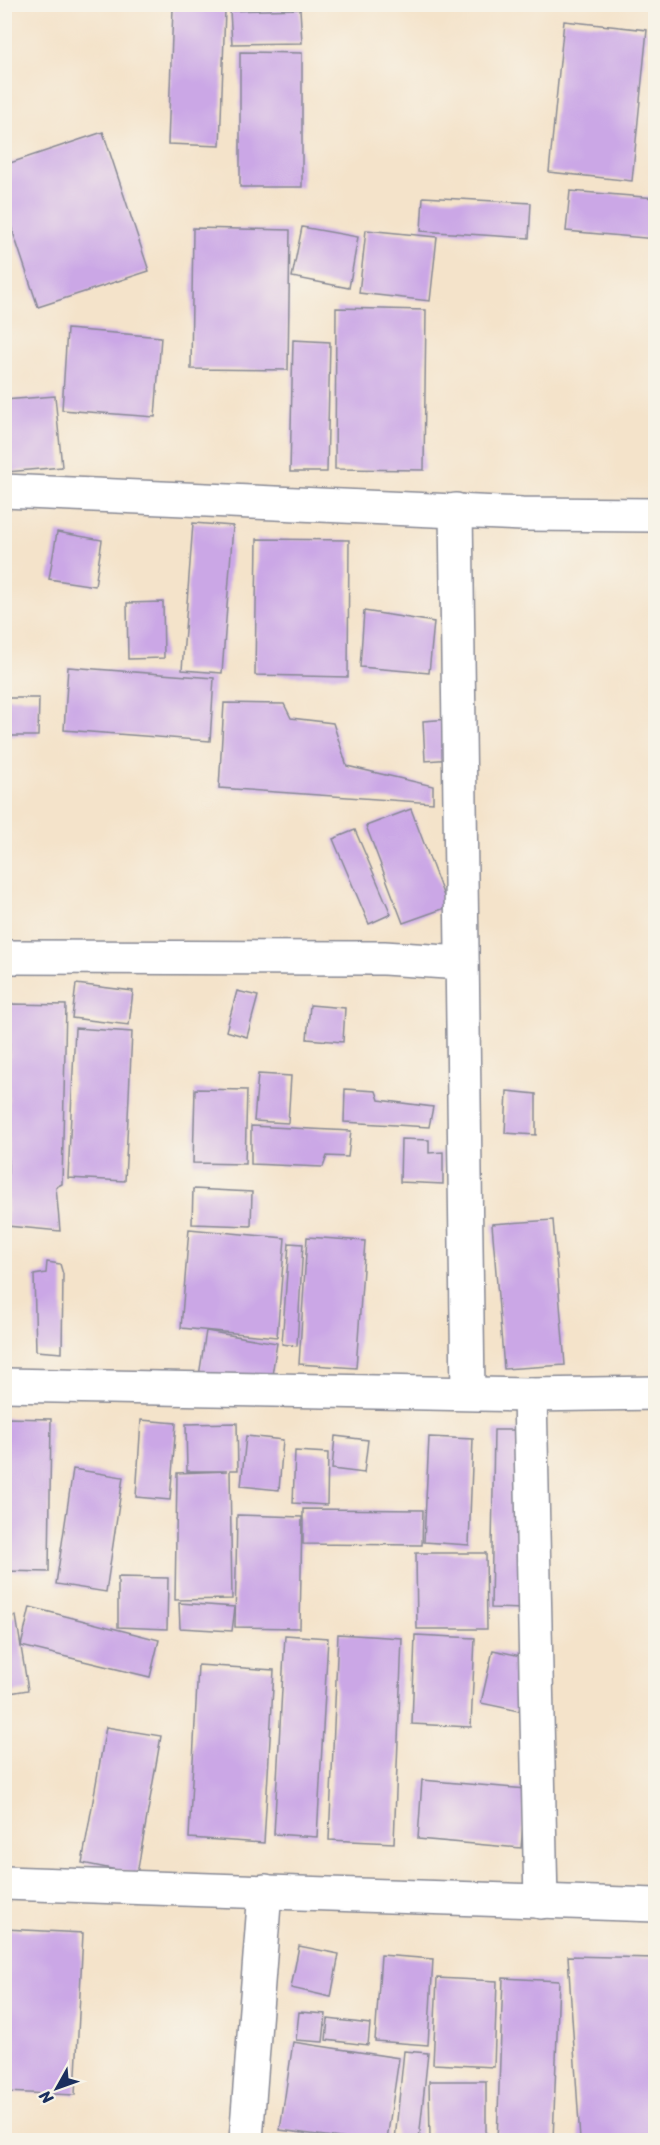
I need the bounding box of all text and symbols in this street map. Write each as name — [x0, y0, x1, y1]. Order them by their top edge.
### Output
north arrow — [27, 2058, 87, 2118]
text: N — [31, 2083, 61, 2112]

